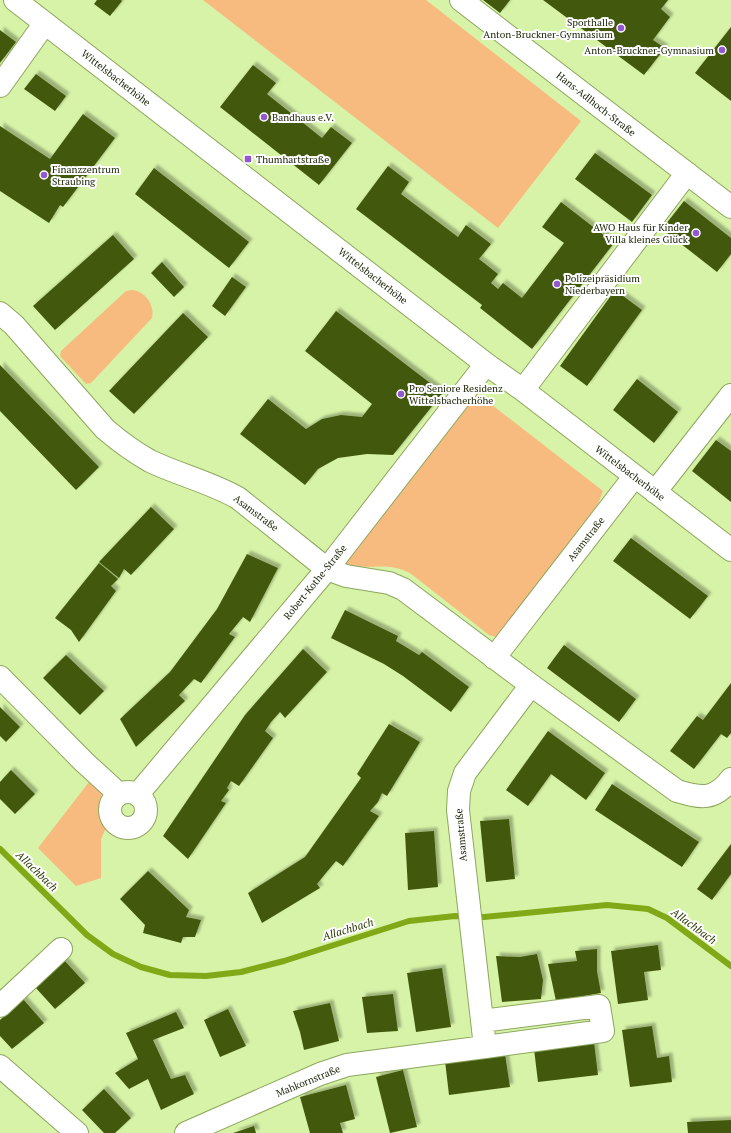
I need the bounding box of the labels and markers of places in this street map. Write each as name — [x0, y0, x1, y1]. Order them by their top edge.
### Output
place label: Sporthalle Anton-Bruckner-Gymnasium — [483, 16, 613, 41]
marker: Sporthalle Anton-Bruckner-Gymnasium — [616, 23, 626, 33]
place label: Anton-Bruckner-Gymnasium — [584, 44, 714, 57]
marker: Anton-Bruckner-Gymnasium — [717, 45, 727, 55]
place label: Bandhaus e.V. — [272, 111, 334, 124]
marker: Bandhaus e.V. — [259, 112, 269, 122]
place label: Thumhartstraße — [256, 153, 329, 166]
marker: Thumhartstraße — [243, 154, 253, 164]
place label: Finanzzentrum Straubing — [52, 163, 120, 188]
marker: Finanzzentrum Straubing — [39, 170, 49, 180]
place label: AWO Haus für Kinder Villa kleines Glück — [593, 221, 689, 246]
marker: AWO Haus für Kinder Villa kleines Glück — [691, 228, 701, 238]
place label: Polizeipräsidium Niederbayern — [565, 272, 640, 297]
marker: Polizeipräsidium Niederbayern — [552, 279, 562, 289]
place label: Pro Seniore Residenz Wittelsbacherhöhe — [409, 382, 503, 407]
marker: Pro Seniore Residenz Wittelsbacherhöhe — [396, 389, 406, 399]

